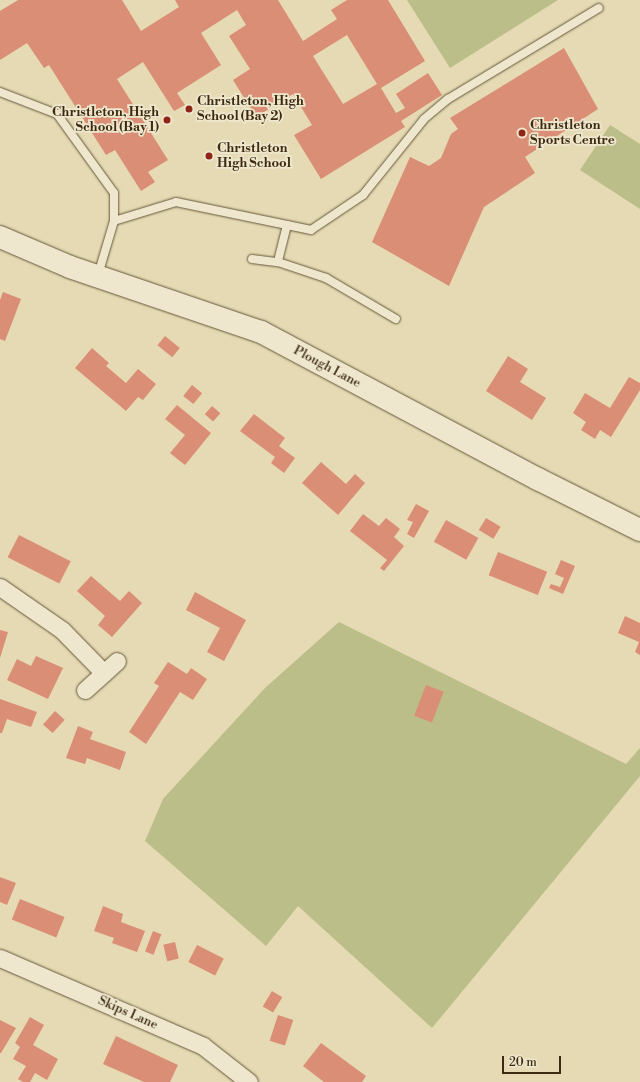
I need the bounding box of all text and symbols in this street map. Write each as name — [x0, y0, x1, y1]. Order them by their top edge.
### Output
place label: Christleton, High School (Bay 2) — [197, 94, 304, 125]
marker: Christleton, High School (Bay 2) — [184, 104, 194, 114]
place label: Christleton, High School (Bay 1) — [52, 105, 159, 136]
marker: Christleton, High School (Bay 1) — [162, 115, 172, 125]
place label: Christleton Sports Centre — [530, 118, 615, 149]
marker: Christleton Sports Centre — [517, 128, 527, 138]
place label: Christleton High School — [217, 141, 291, 172]
marker: Christleton High School — [204, 151, 214, 161]
street label: Plough Lane — [291, 343, 363, 391]
street label: Skips Lane — [96, 993, 160, 1033]
scale bar — [504, 1048, 563, 1074]
text: 20 m — [509, 1055, 537, 1070]

